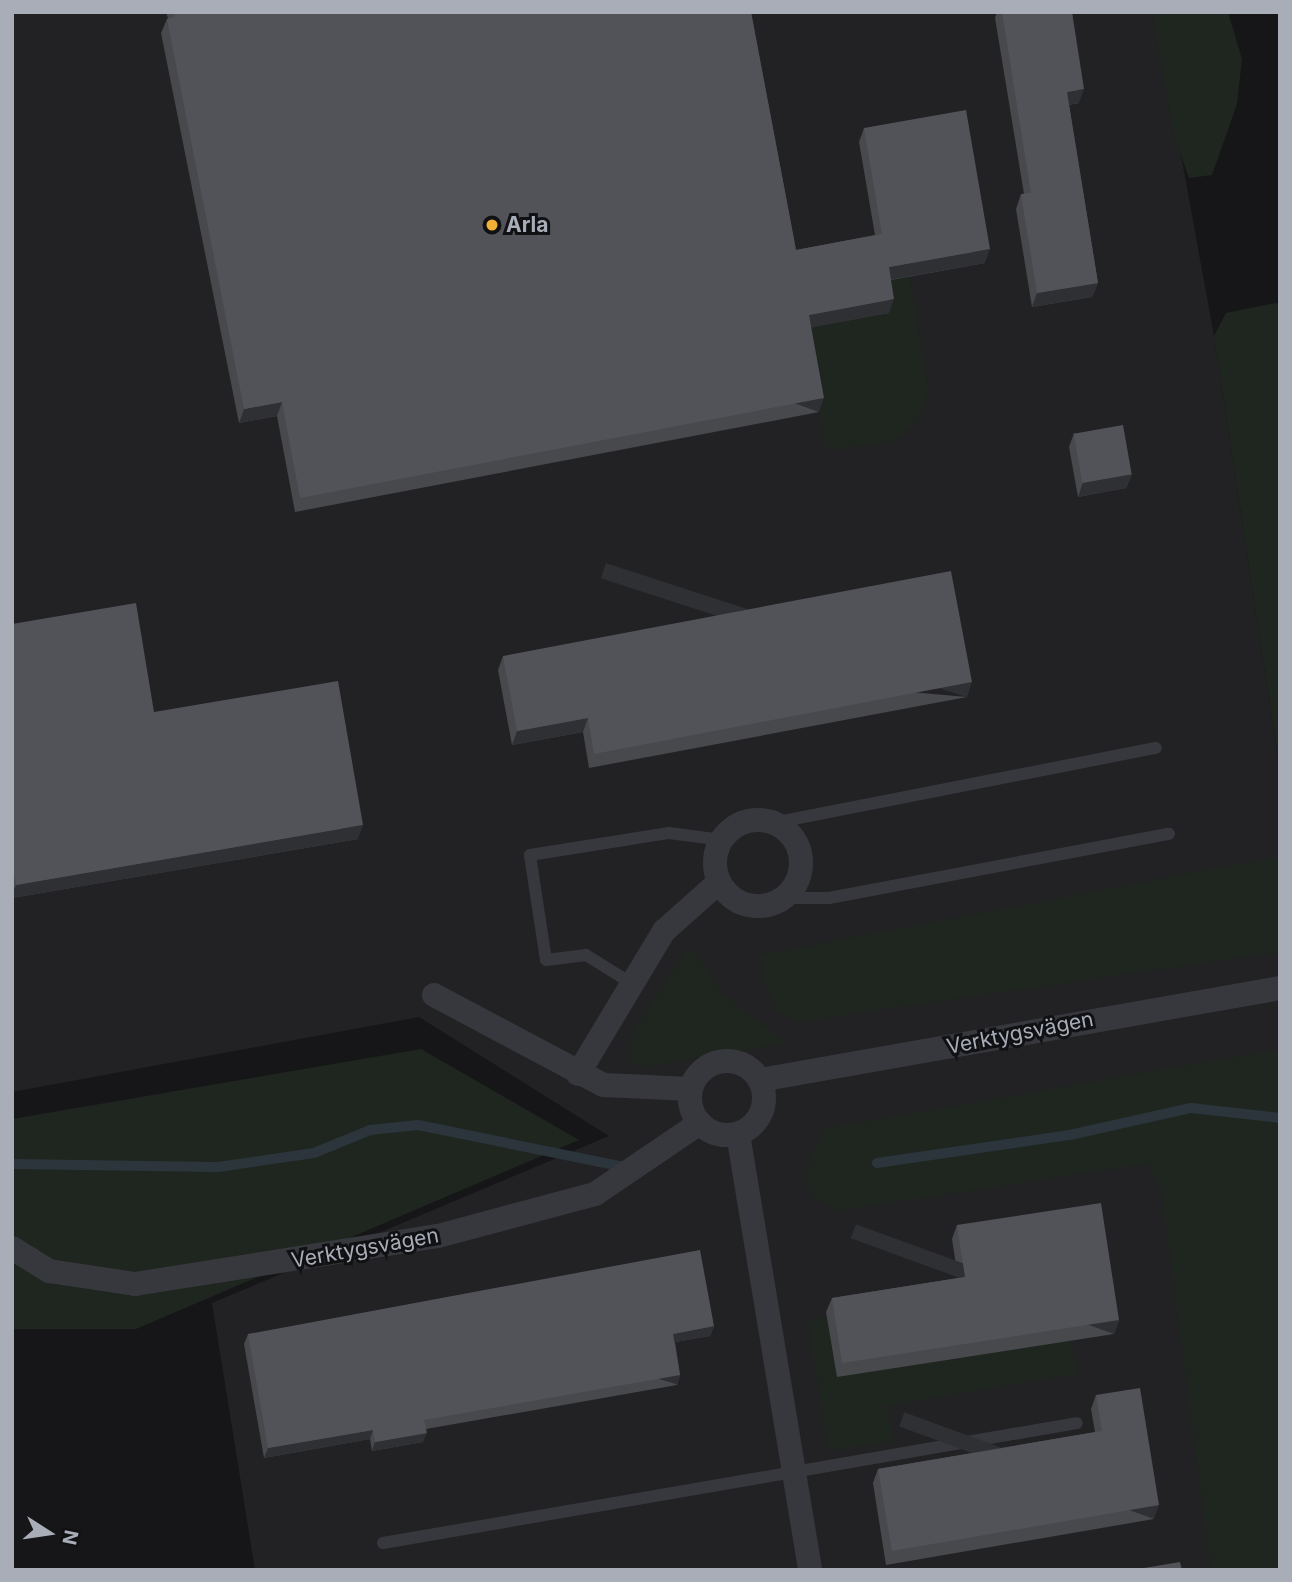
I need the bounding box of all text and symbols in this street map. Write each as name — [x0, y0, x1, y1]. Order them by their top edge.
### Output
place label: Arla — [506, 212, 548, 238]
marker: Arla — [484, 217, 500, 233]
street label: Verktygsvägen — [944, 1006, 1096, 1060]
street label: Verktygsvägen — [289, 1223, 441, 1273]
north arrow — [14, 1498, 84, 1568]
text: N — [57, 1528, 83, 1547]

